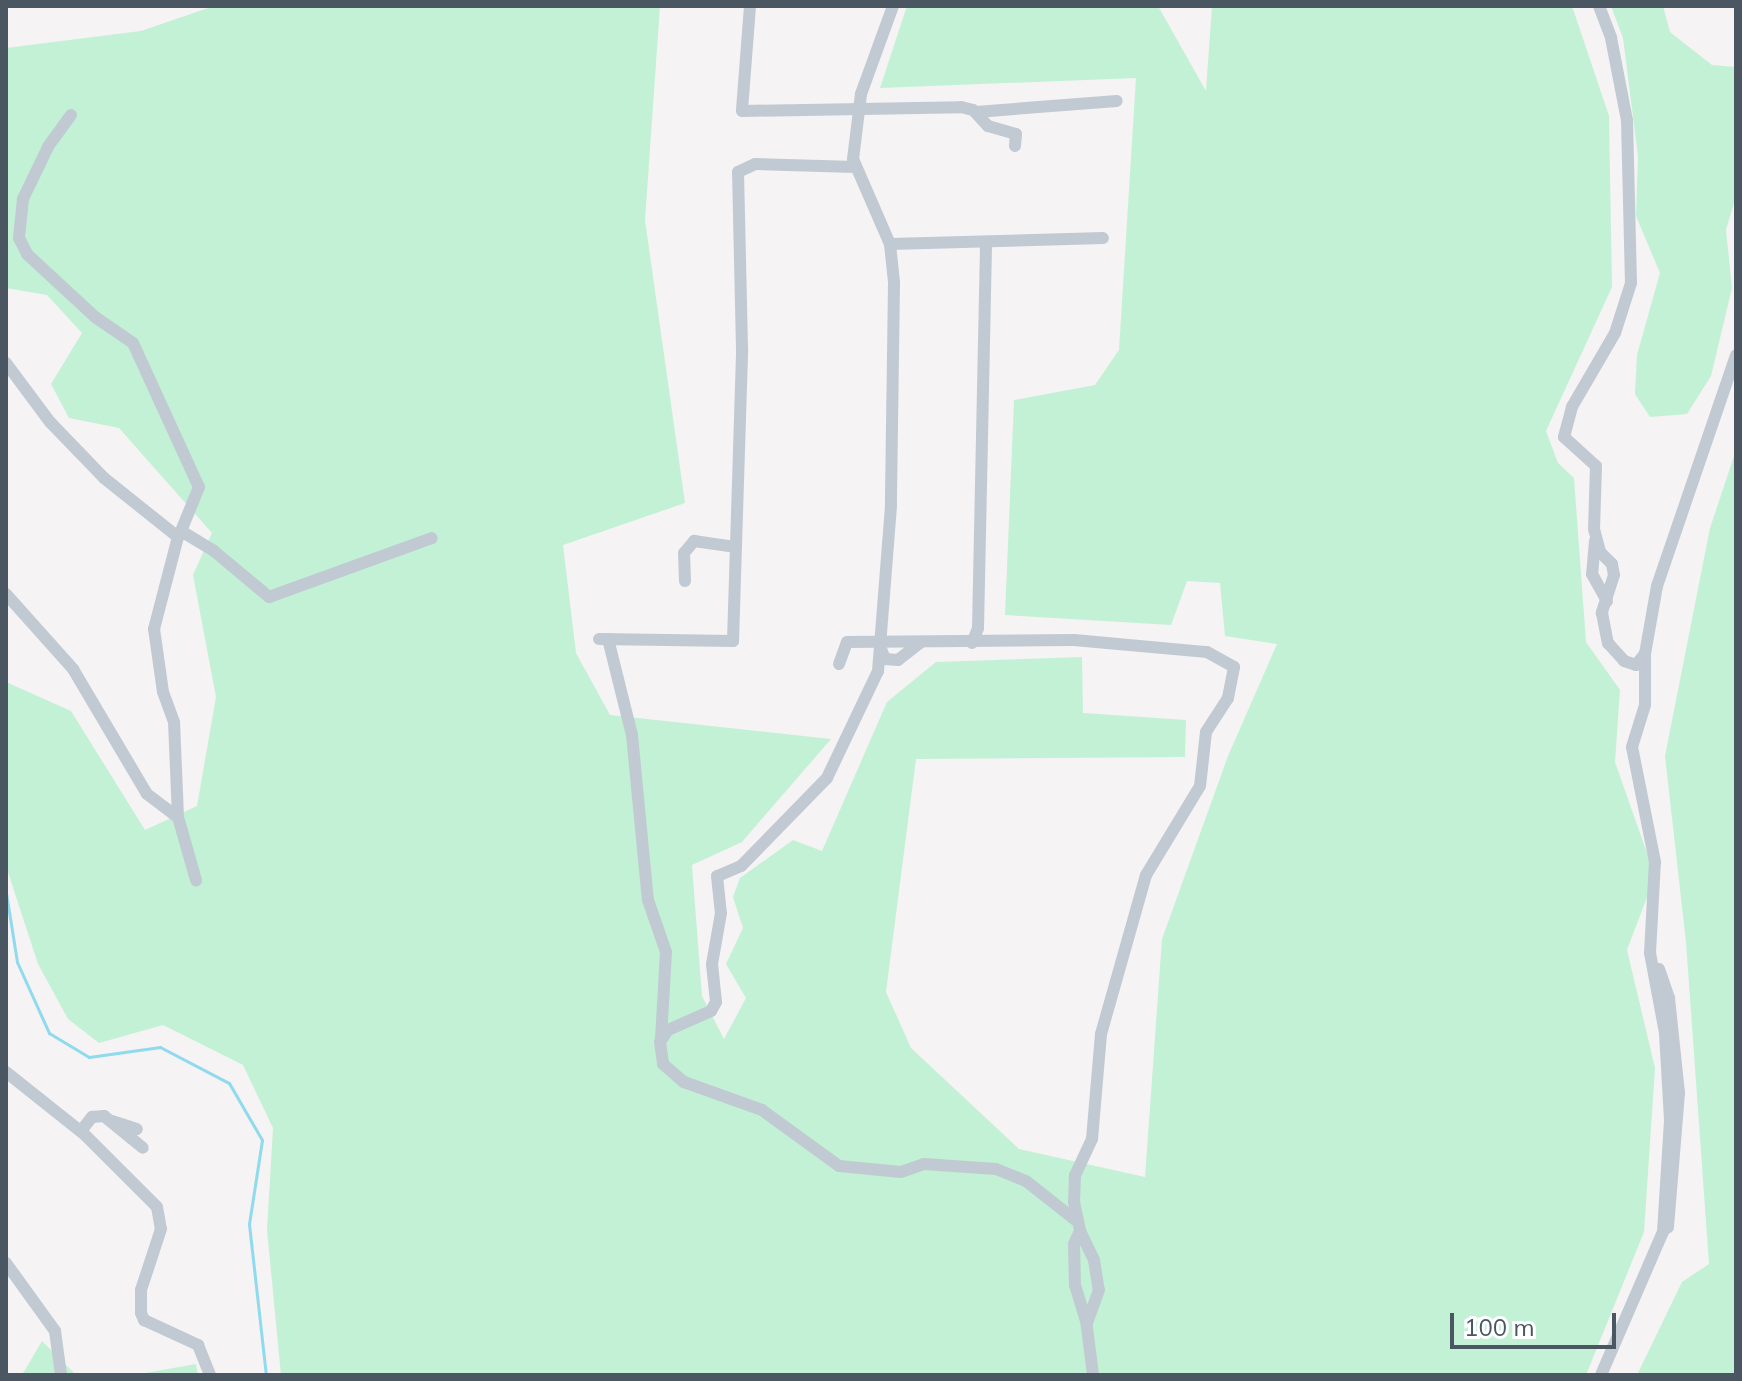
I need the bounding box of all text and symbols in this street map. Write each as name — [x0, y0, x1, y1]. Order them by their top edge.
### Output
scale bar — [1454, 1297, 1620, 1347]
text: 100 m — [1464, 1312, 1535, 1342]

